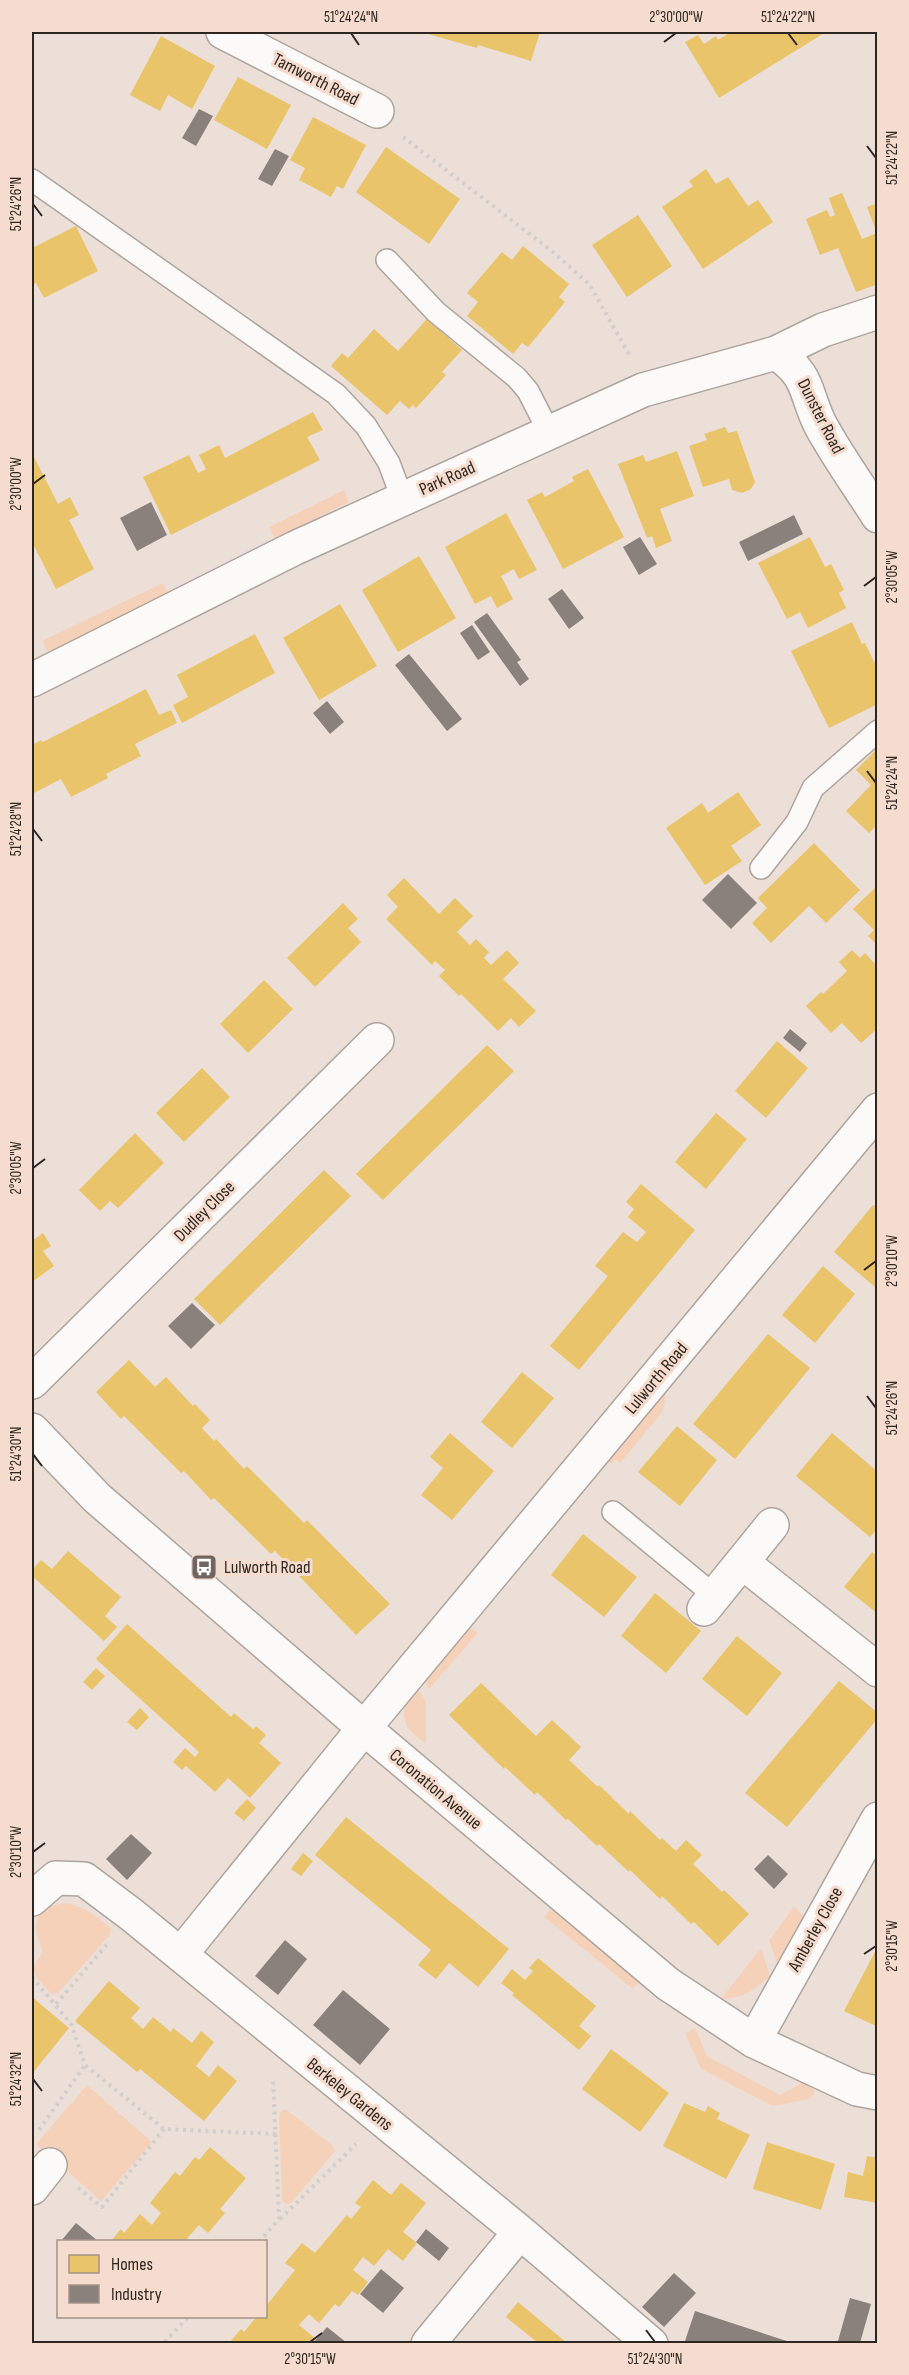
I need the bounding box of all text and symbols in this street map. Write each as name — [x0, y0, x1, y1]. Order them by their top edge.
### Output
text: 51°24'24"N — [324, 8, 378, 27]
text: 2°30'00"W — [649, 8, 703, 27]
text: 51°24'22"N — [761, 8, 815, 27]
street label: Tamworth Road — [269, 49, 362, 110]
text: 51°24'22"N — [883, 131, 902, 185]
text: 51°24'26"N — [7, 177, 26, 231]
street label: Dunster Road — [793, 375, 848, 457]
text: 2°30'00"W — [7, 457, 26, 511]
street label: Park Road — [416, 457, 479, 500]
text: 2°30'05"W — [883, 550, 902, 603]
text: 51°24'24"N — [883, 756, 902, 810]
text: 51°24'28"N — [7, 802, 26, 856]
text: 2°30'05"W — [7, 1141, 26, 1194]
street label: Dudley Close — [170, 1177, 239, 1246]
text: 2°30'10"W — [883, 1235, 902, 1287]
street label: Lulworth Road — [621, 1338, 692, 1418]
text: 51°24'26"N — [883, 1381, 902, 1435]
text: 51°24'30"N — [7, 1427, 26, 1481]
bus stop icon: Lulworth Road — [189, 1552, 219, 1582]
place label: Lulworth Road — [224, 1557, 310, 1578]
street label: Coronation Avenue — [385, 1745, 486, 1834]
text: 2°30'10"W — [7, 1826, 26, 1878]
street label: Amberley Close — [783, 1883, 847, 1976]
text: 2°30'15"W — [883, 1920, 902, 1972]
text: 51°24'32"N — [7, 2052, 26, 2106]
street label: Berkeley Gardens — [303, 2053, 397, 2135]
legend — [57, 2240, 267, 2318]
text: Homes — [111, 2254, 153, 2275]
text: Industry — [111, 2284, 162, 2305]
text: 2°30'15"W — [284, 2350, 336, 2369]
text: 51°24'30"N — [628, 2350, 682, 2369]

